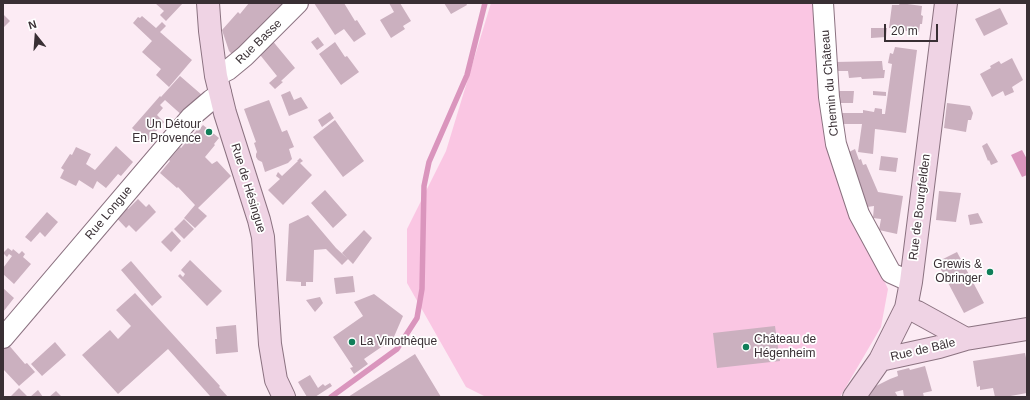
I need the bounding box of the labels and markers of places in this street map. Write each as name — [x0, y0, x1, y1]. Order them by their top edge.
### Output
place label: Un Détour En Provence — [132, 118, 201, 146]
marker: Un Détour En Provence — [204, 127, 214, 137]
place label: Grewis & Obringer — [933, 258, 982, 286]
marker: Grewis & Obringer — [985, 267, 995, 277]
place label: Château de Hégenheim — [754, 333, 816, 361]
place label: La Vinothèque — [360, 335, 437, 349]
marker: La Vinothèque — [347, 337, 357, 347]
marker: Château de Hégenheim — [741, 342, 751, 352]

